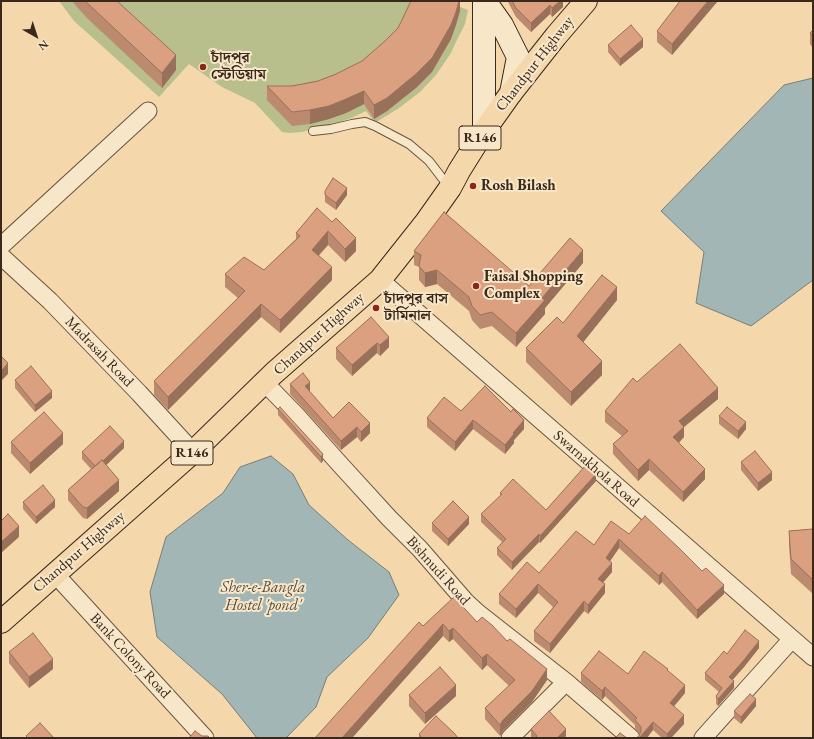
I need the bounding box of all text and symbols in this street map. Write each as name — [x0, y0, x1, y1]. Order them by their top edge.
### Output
street label: Chandpur Highway — [492, 13, 578, 115]
north arrow — [16, 16, 56, 56]
text: N — [36, 37, 51, 54]
place label: চাঁদপুর স্টেডিয়াম — [211, 49, 266, 84]
marker: চাঁদপুর স্টেডিয়াম — [198, 62, 208, 72]
road number: R146 — [459, 126, 501, 150]
place label: Rosh Bilash — [481, 177, 556, 195]
marker: Rosh Bilash — [468, 181, 478, 191]
place label: Faisal Shopping Complex — [484, 268, 583, 303]
marker: Faisal Shopping Complex — [471, 281, 481, 291]
street label: Chandpur Highway — [270, 289, 368, 379]
place label: চাঁদপুর বাস টার্মিনাল — [384, 290, 448, 325]
marker: চাঁদপুর বাস টার্মিনাল — [371, 303, 381, 313]
street label: Madrasah Road — [61, 313, 137, 391]
street label: Swarnakhola Road — [549, 427, 643, 511]
road number: R146 — [171, 441, 213, 465]
street label: Chandpur Highway — [29, 507, 129, 597]
street label: Bishnudi Road — [402, 533, 474, 609]
water label: Sher-e-Bangla Hostel 'pond' — [221, 578, 305, 616]
street label: Bank Colony Road — [86, 610, 174, 702]

